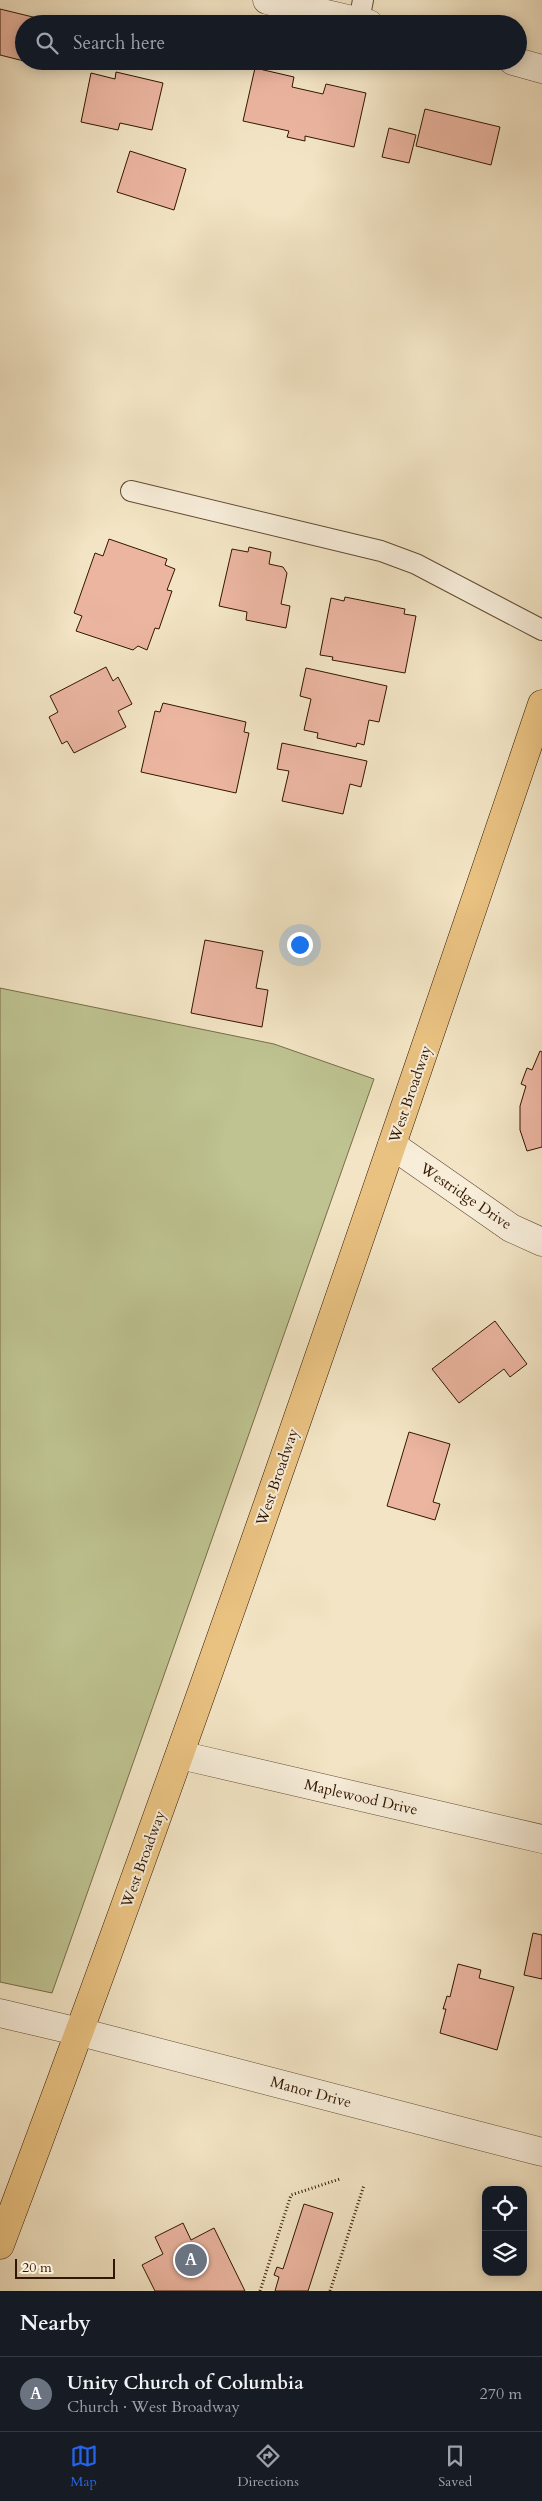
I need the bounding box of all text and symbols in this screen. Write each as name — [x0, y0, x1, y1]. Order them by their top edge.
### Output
search box — [15, 15, 527, 70]
icon: search — [33, 29, 61, 57]
text: Search here — [73, 30, 165, 56]
your location — [287, 932, 313, 958]
street label: West Broadway — [384, 1043, 436, 1146]
street label: Westridge Drive — [415, 1157, 516, 1234]
street label: West Broadway — [251, 1426, 303, 1529]
street label: Maplewood Drive — [302, 1774, 420, 1820]
street label: West Broadway — [116, 1808, 170, 1911]
street label: Manor Drive — [268, 2072, 354, 2112]
map controls — [482, 2186, 527, 2276]
button: locate — [482, 2186, 527, 2231]
button: layers — [482, 2231, 527, 2276]
pin: A — [175, 2241, 207, 2279]
scale bar — [15, 2256, 115, 2279]
text: 20 m — [22, 2258, 52, 2277]
text: Nearby — [20, 2309, 91, 2338]
text: Unity Church of Columbia — [67, 2370, 304, 2396]
text: A — [30, 2383, 42, 2405]
text: 270 m — [480, 2383, 522, 2405]
text: Church · West Broadway — [67, 2396, 240, 2418]
tab: Map — [70, 2442, 98, 2491]
tab: Directions — [237, 2442, 299, 2491]
tab: Saved — [438, 2442, 472, 2491]

